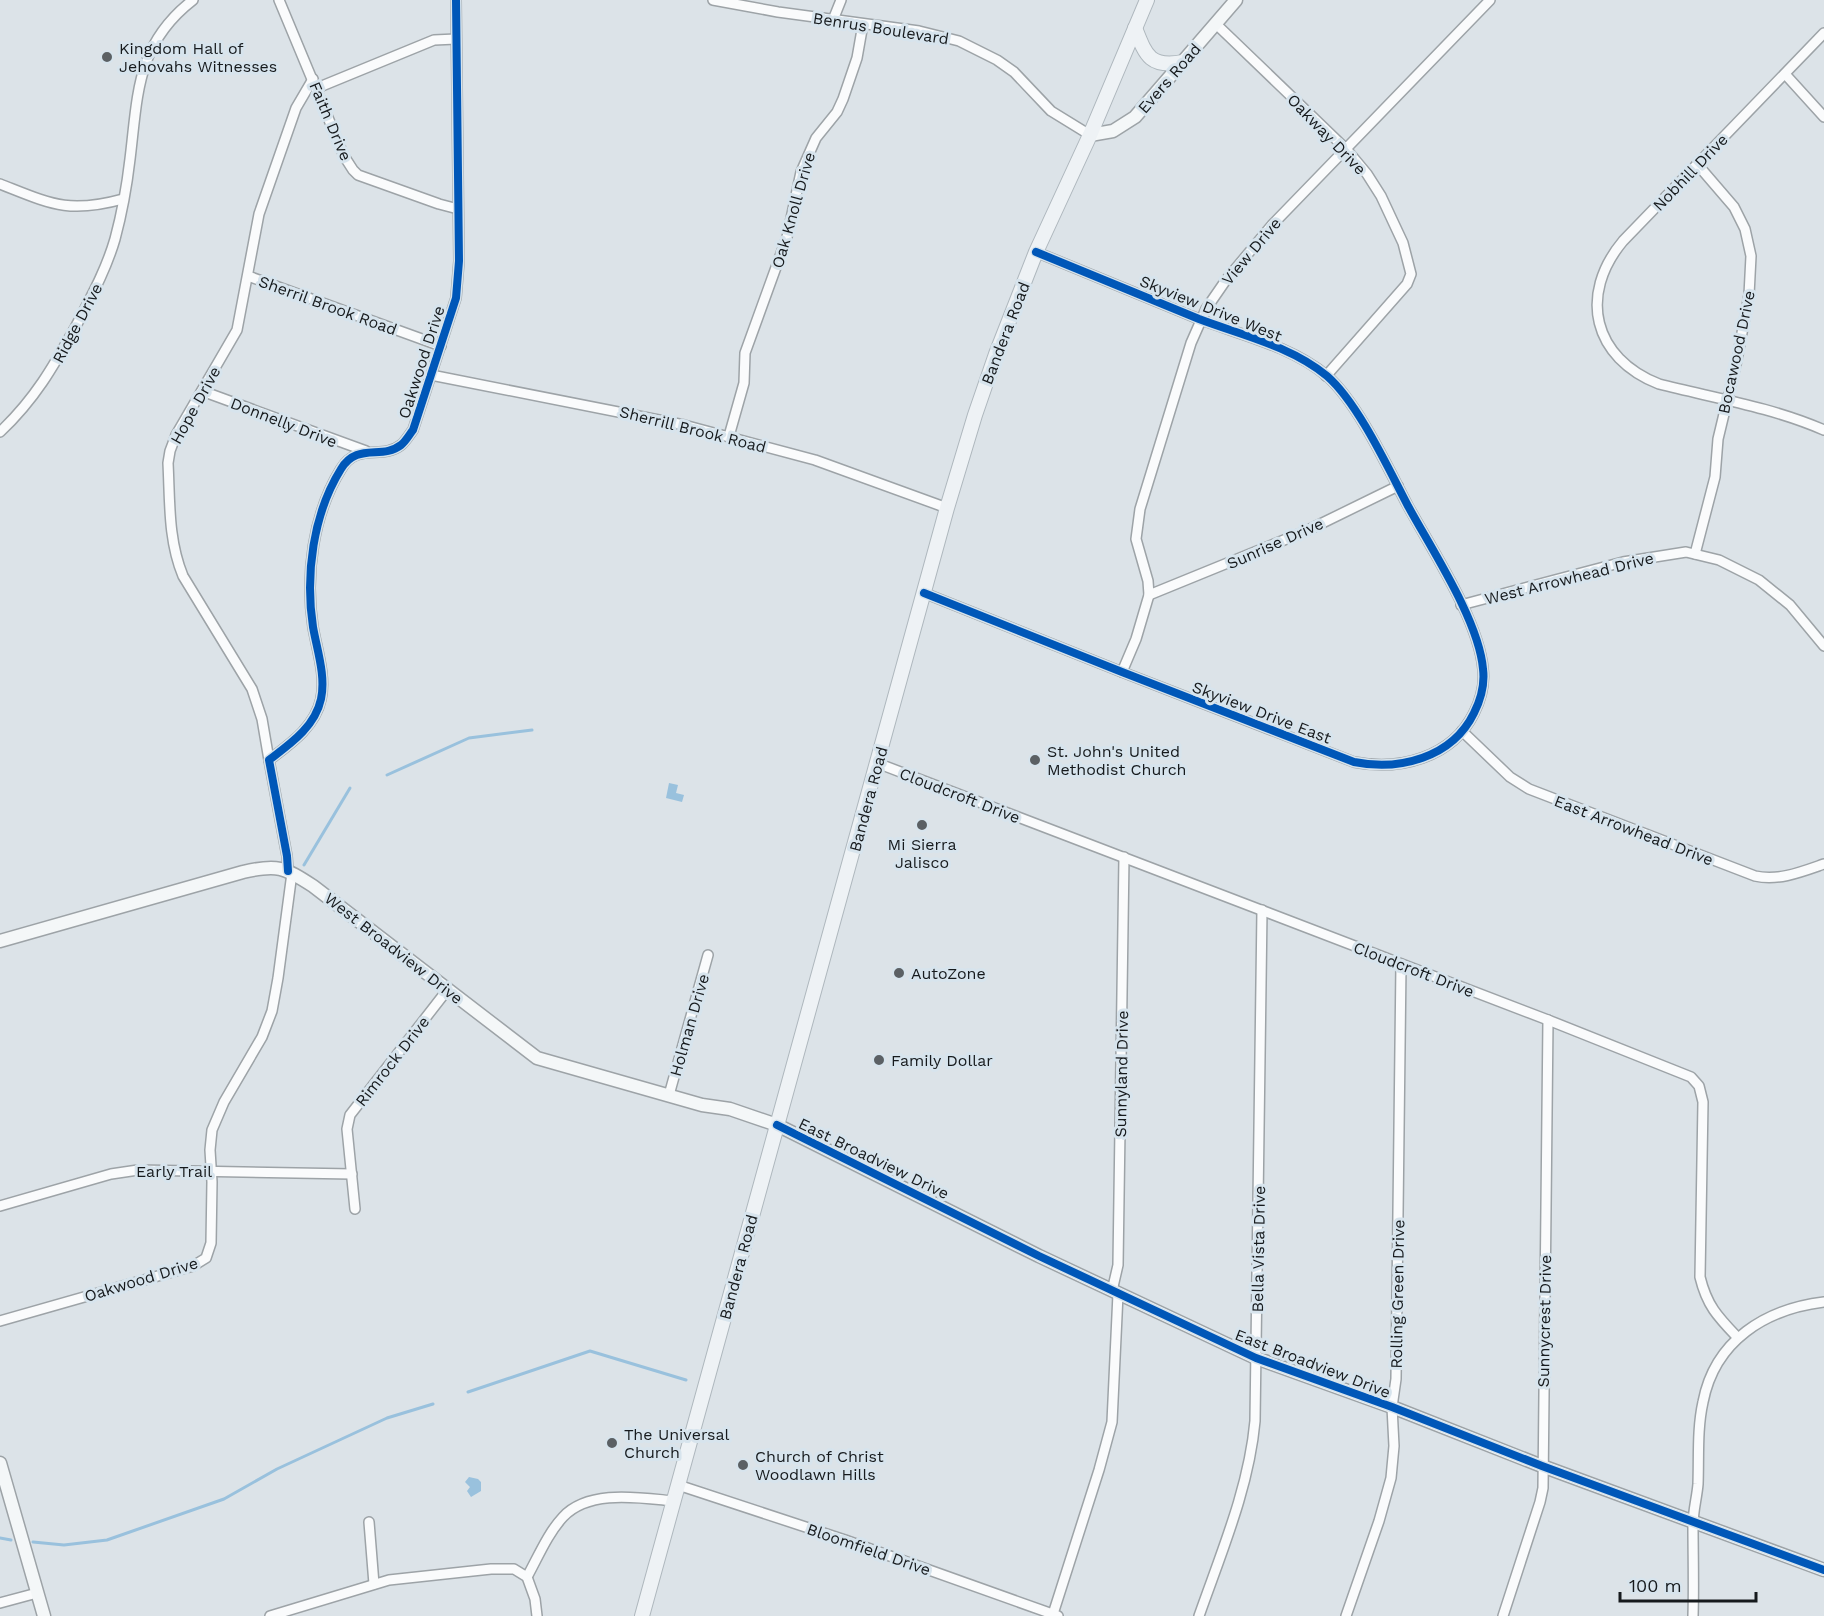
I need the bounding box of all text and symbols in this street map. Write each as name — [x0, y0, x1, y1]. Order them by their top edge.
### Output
street label: Benrus Boulevard — [812, 8, 950, 49]
place label: Kingdom Hall of Jehovahs Witnesses — [119, 39, 277, 76]
street label: Evers Road — [1134, 39, 1205, 117]
marker: Kingdom Hall of Jehovahs Witnesses — [100, 50, 114, 64]
street label: Faith Drive — [305, 79, 356, 164]
street label: Oakway Drive — [1283, 90, 1370, 179]
street label: Nobhill Drive — [1649, 130, 1732, 215]
street label: Oak Knoll Drive — [768, 150, 819, 270]
street label: View Drive — [1218, 214, 1285, 289]
street label: Skyview Drive West — [1137, 271, 1285, 346]
street label: Sherril Brook Road — [256, 272, 400, 339]
street label: Bandera Road — [977, 279, 1034, 387]
street label: Ridge Drive — [48, 280, 106, 366]
street label: Bocawood Drive — [1714, 289, 1759, 415]
street label: Oakwood Drive — [394, 303, 449, 421]
street label: Hope Drive — [166, 363, 225, 447]
street label: Donnelly Drive — [228, 393, 340, 452]
street label: Sherrill Brook Road — [618, 402, 768, 457]
street label: Sunrise Drive — [1224, 514, 1326, 573]
street label: West Arrowhead Drive — [1483, 548, 1656, 609]
street label: Skyview Drive East — [1190, 677, 1334, 748]
place label: St. John's United Methodist Church — [1047, 742, 1187, 779]
street label: Bandera Road — [845, 744, 892, 854]
marker: St. John's United Methodist Church — [1028, 753, 1042, 767]
street label: Cloudcroft Drive — [897, 764, 1023, 827]
street label: East Arrowhead Drive — [1552, 791, 1716, 870]
marker: Mi Sierra Jalisco — [915, 818, 929, 832]
place label: Mi Sierra Jalisco — [888, 835, 956, 872]
street label: West Broadview Drive — [321, 889, 467, 1008]
street label: Cloudcroft Drive — [1351, 938, 1477, 1001]
place label: AutoZone — [911, 964, 986, 983]
marker: AutoZone — [892, 966, 906, 980]
street label: Holman Drive — [666, 972, 713, 1079]
street label: Sunnyland Drive — [1111, 1010, 1132, 1138]
street label: Rimrock Drive — [351, 1013, 433, 1110]
place label: Family Dollar — [891, 1051, 993, 1070]
marker: Family Dollar — [872, 1053, 886, 1067]
street label: East Broadview Drive — [795, 1114, 952, 1203]
street label: Early Trail — [136, 1162, 212, 1181]
street label: Bella Vista Drive — [1248, 1185, 1269, 1313]
street label: Bandera Road — [715, 1212, 762, 1322]
street label: Rolling Green Drive — [1387, 1219, 1408, 1369]
street label: Oakwood Drive — [82, 1253, 200, 1306]
street label: Sunnycrest Drive — [1534, 1254, 1555, 1388]
street label: East Broadview Drive — [1232, 1325, 1393, 1402]
place label: The Universal Church — [624, 1425, 730, 1462]
marker: The Universal Church — [605, 1436, 619, 1450]
place label: Church of Christ Woodlawn Hills — [755, 1447, 884, 1484]
marker: Church of Christ Woodlawn Hills — [736, 1458, 750, 1472]
street label: Bloomfield Drive — [804, 1519, 933, 1580]
scale bar — [1620, 1565, 1756, 1603]
text: 100 m — [1629, 1575, 1682, 1596]

